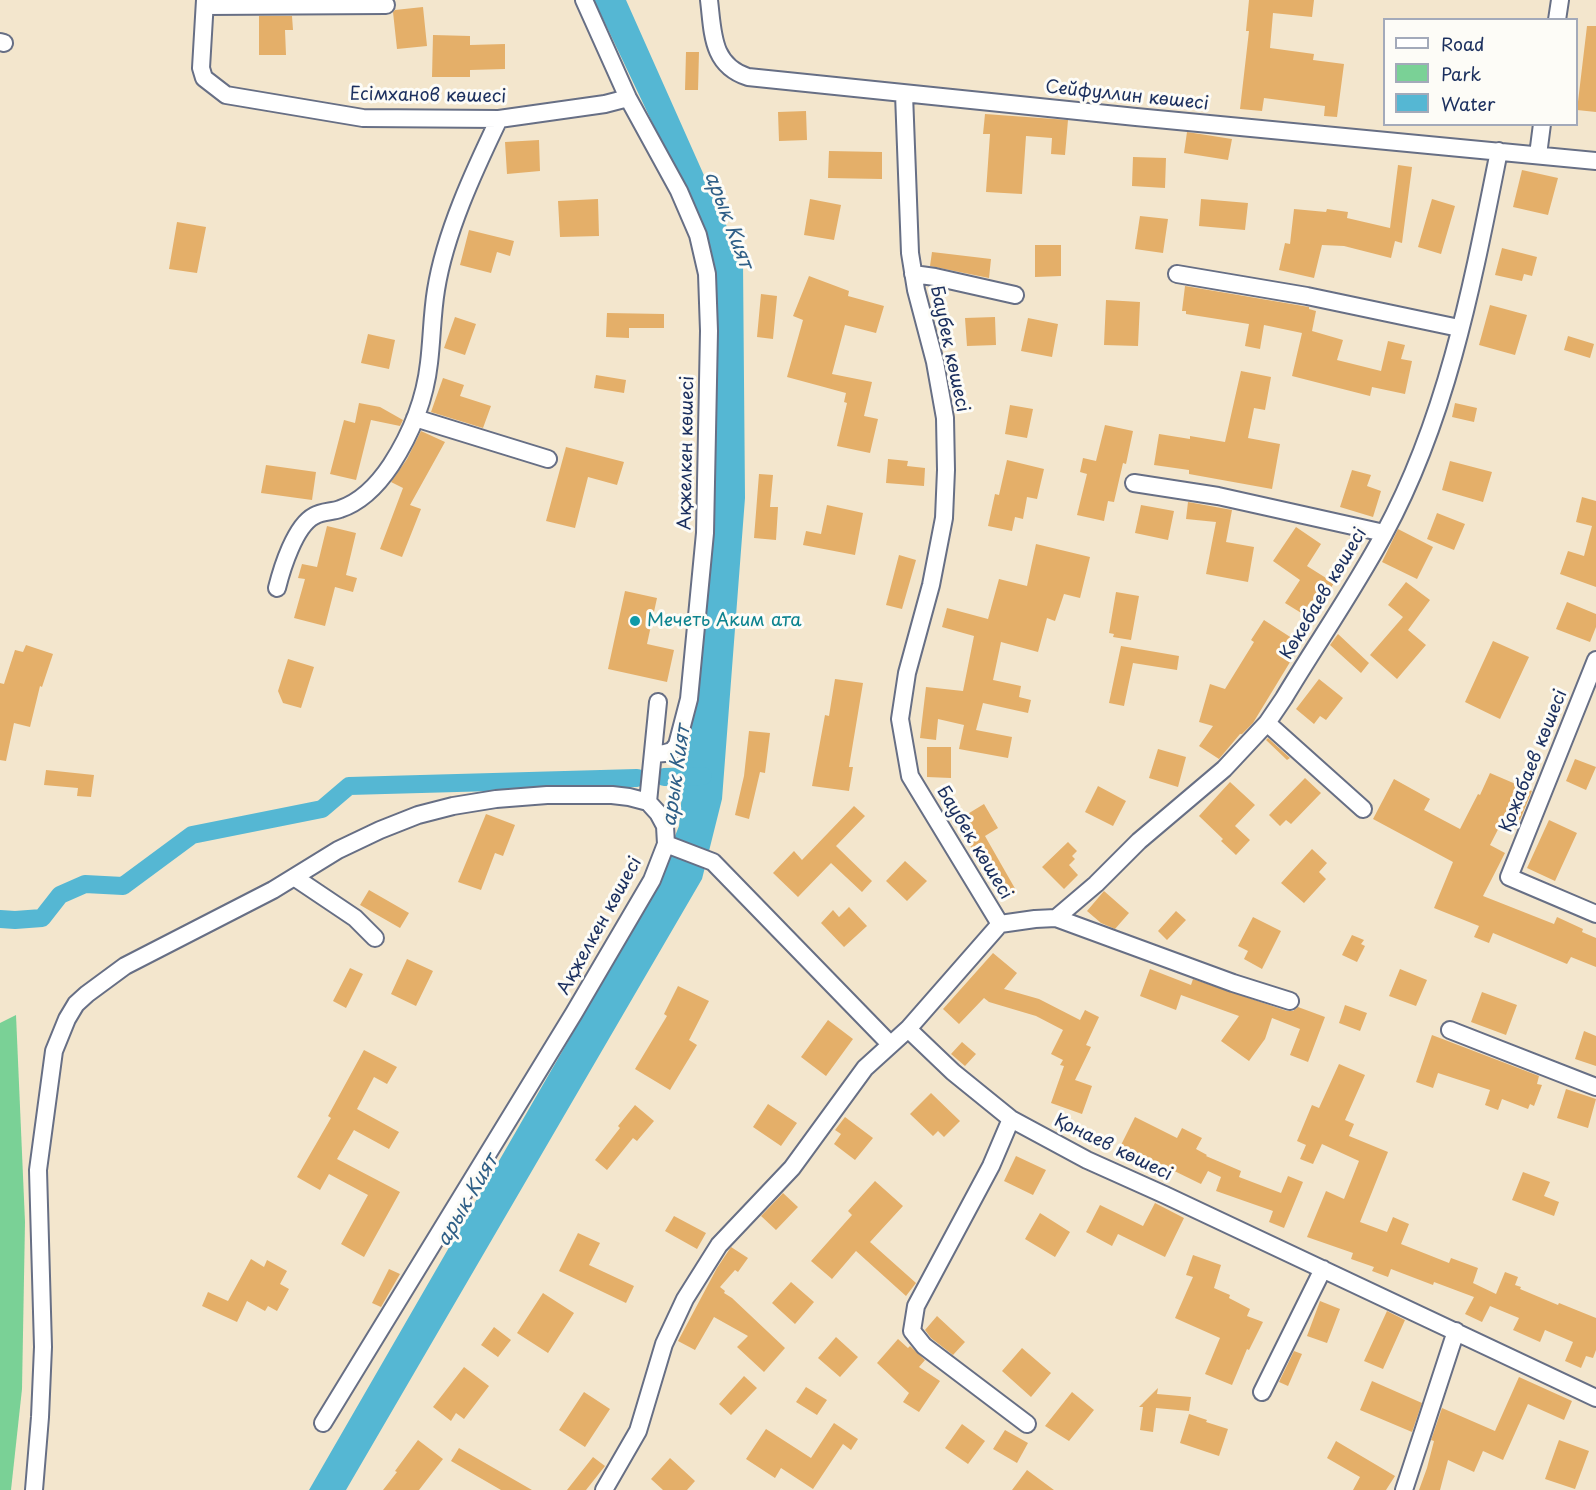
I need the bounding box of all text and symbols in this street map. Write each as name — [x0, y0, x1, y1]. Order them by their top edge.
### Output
legend — [1383, 18, 1578, 126]
text: Road — [1441, 30, 1485, 57]
text: Park — [1441, 60, 1481, 87]
street label: Сейфуллин көшесі — [1044, 77, 1210, 115]
street label: Есімханов көшесі — [349, 84, 507, 108]
text: Water — [1441, 90, 1495, 117]
water label: арык Кият — [699, 168, 757, 272]
street label: Баубек көшесі — [925, 284, 973, 414]
street label: Ақжелкен көшесі — [675, 376, 699, 530]
street label: Көкебаев көшесі — [1276, 524, 1372, 664]
place label: Мечеть Аким ата — [647, 610, 802, 632]
marker: Мечеть Аким ата — [628, 614, 642, 628]
street label: Қожабаев көшесі — [1496, 687, 1572, 835]
water label: арык Кият — [658, 724, 696, 828]
street label: Баубек көшесі — [932, 782, 1016, 904]
street label: Ақжелкен көшесі — [553, 853, 647, 999]
street label: Қонаев көшесі — [1050, 1110, 1176, 1186]
water label: арык Кият — [432, 1151, 504, 1251]

